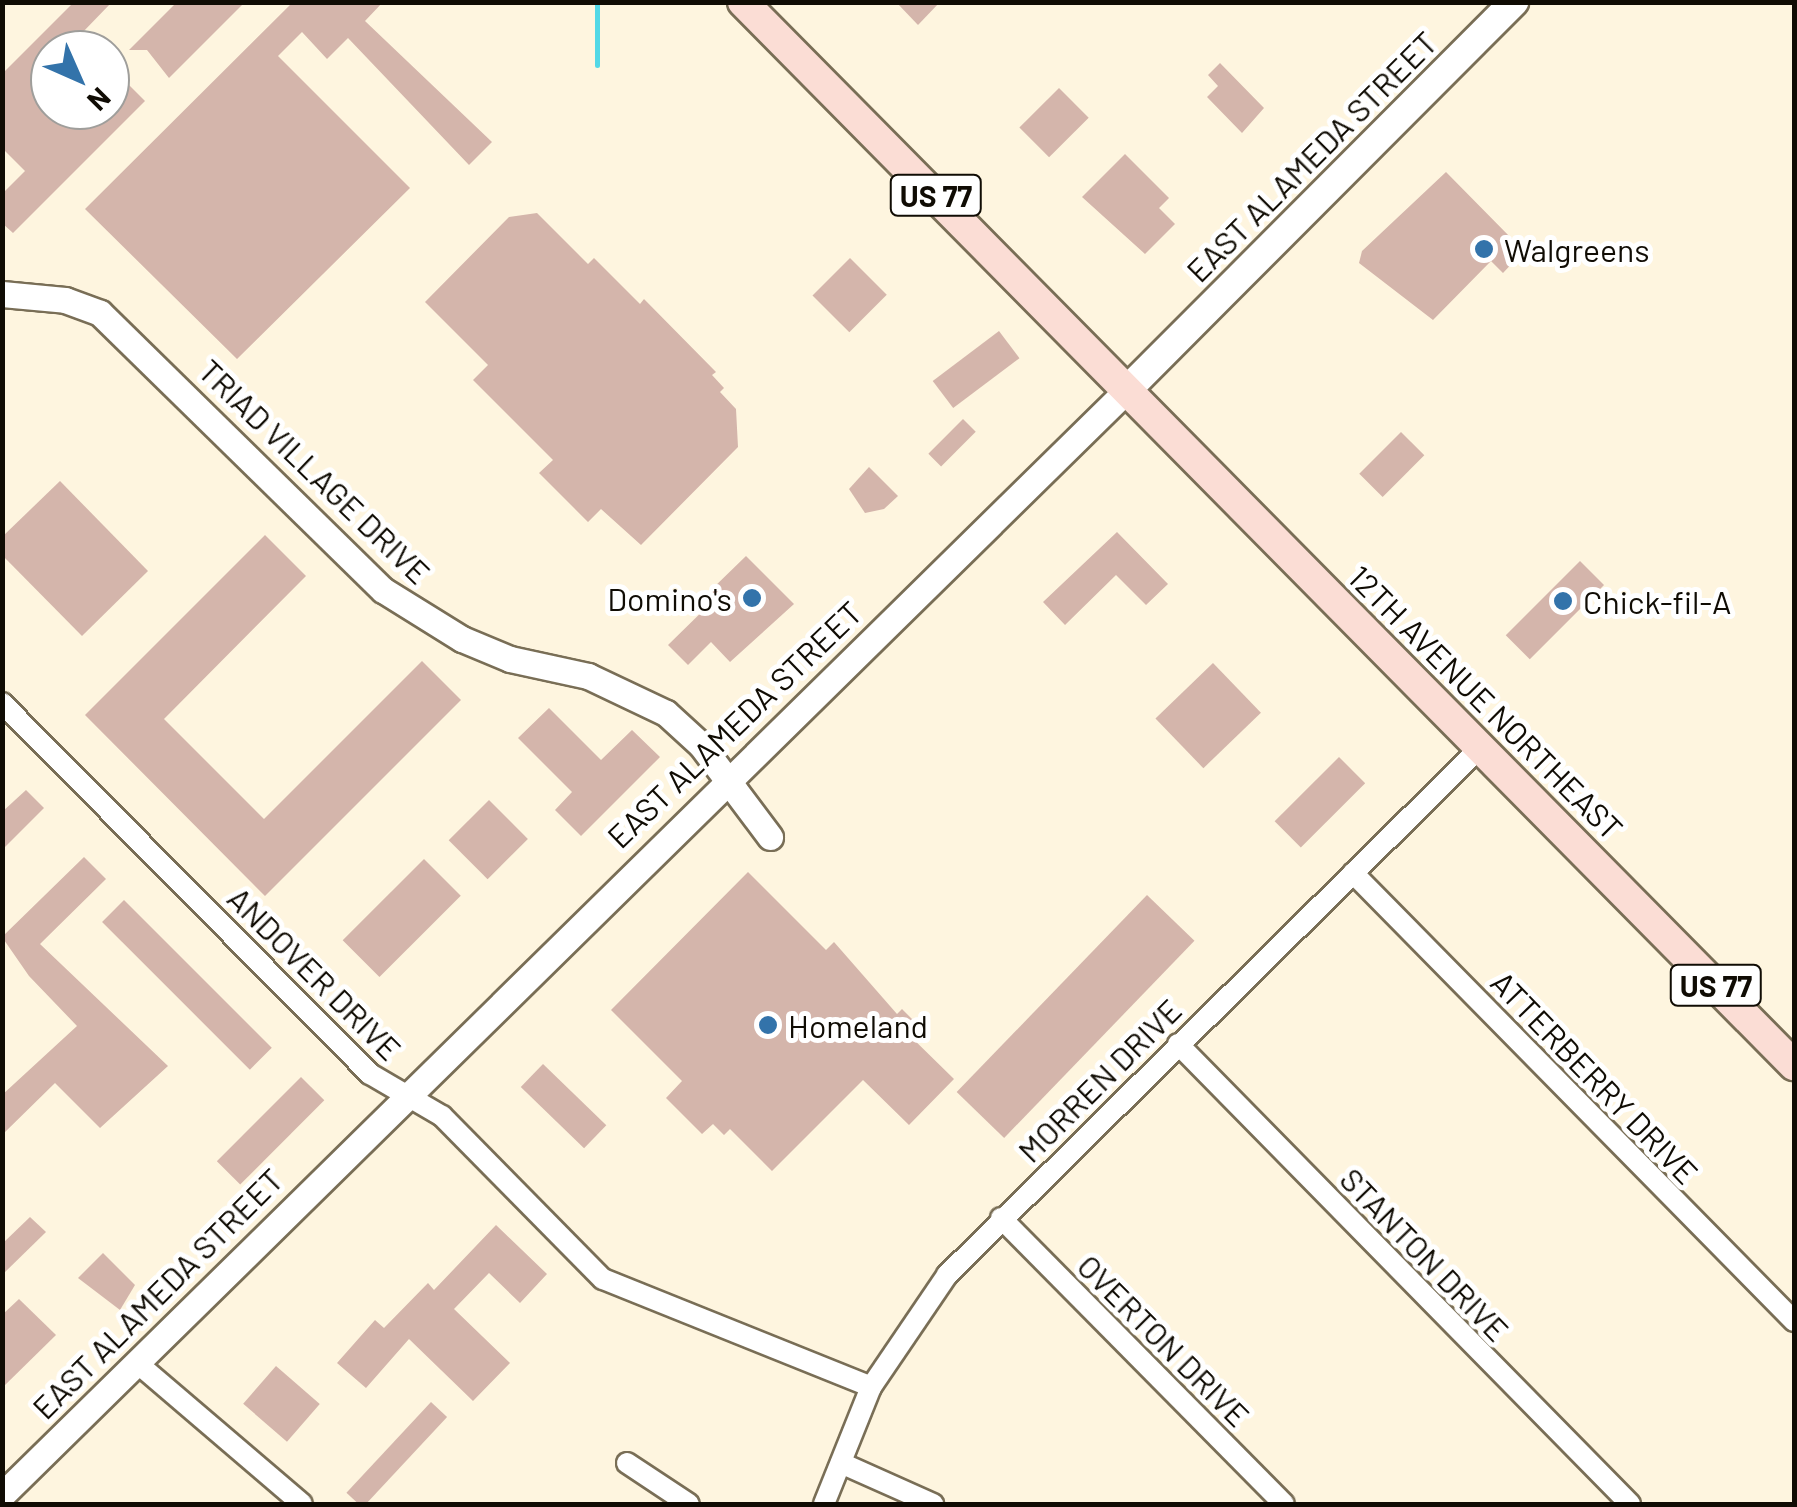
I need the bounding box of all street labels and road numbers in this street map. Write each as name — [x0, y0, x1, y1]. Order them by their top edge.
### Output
street label: EAST ALAMEDA STREET — [1178, 23, 1444, 289]
road number: US 77 — [888, 170, 984, 220]
street label: TRIAD VILLAGE DRIVE — [191, 351, 439, 591]
street label: 12TH AVENUE NORTHEAST — [1341, 557, 1631, 847]
street label: EAST ALAMEDA STREET — [599, 593, 869, 855]
street label: ANDOVER DRIVE — [220, 878, 410, 1068]
road number: US 77 — [1668, 960, 1764, 1010]
street label: ATTERBERRY DRIVE — [1484, 963, 1706, 1191]
street label: MORREN DRIVE — [1009, 990, 1189, 1170]
street label: EAST ALAMEDA STREET — [24, 1160, 290, 1426]
street label: STANTON DRIVE — [1333, 1160, 1517, 1348]
street label: OVERTON DRIVE — [1070, 1246, 1258, 1434]

